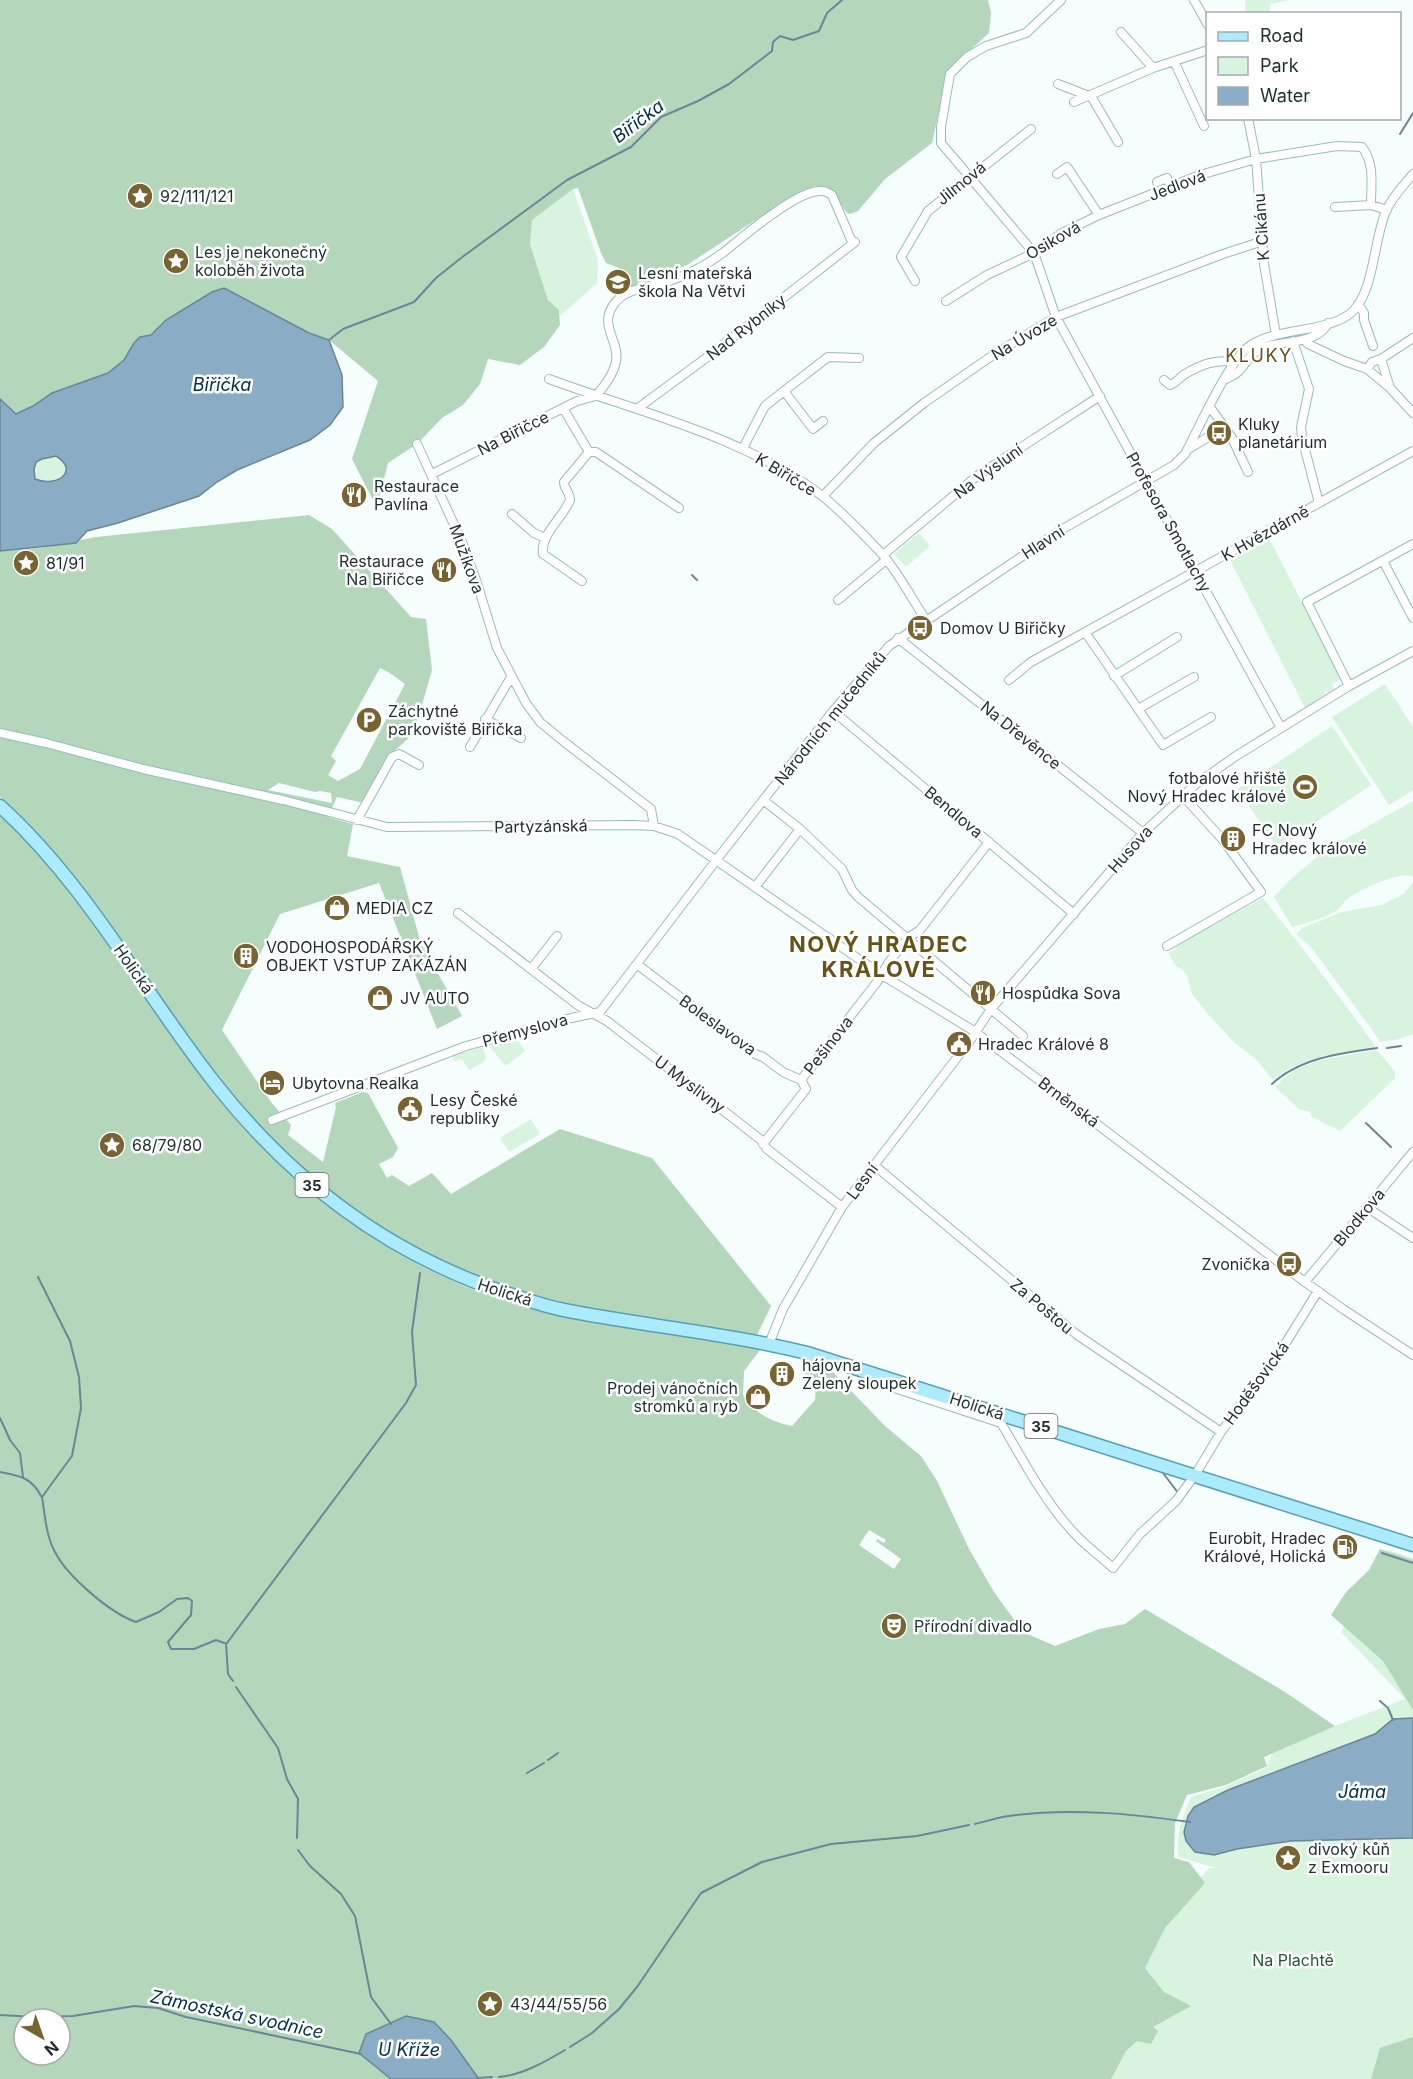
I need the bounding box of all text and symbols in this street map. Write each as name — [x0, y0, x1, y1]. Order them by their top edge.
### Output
legend — [1206, 12, 1401, 120]
text: Road — [1260, 25, 1303, 46]
text: Park — [1260, 55, 1299, 76]
text: Water — [1260, 85, 1310, 106]
water label: Biřička — [608, 95, 668, 147]
street label: Jilmová — [932, 157, 990, 209]
street label: Jedlová — [1146, 165, 1208, 205]
place icon: 92/111/121 — [125, 181, 155, 211]
place label: 92/111/121 — [160, 186, 234, 206]
street label: K Cikánu — [1249, 193, 1273, 261]
street label: Osiková — [1022, 216, 1084, 264]
place label: Les je nekonečný koloběh života — [195, 242, 327, 280]
place icon: Les je nekonečný koloběh života — [161, 246, 191, 276]
place label: Lesní mateřská škola Na Větvi — [638, 263, 752, 301]
school or university icon: Lesní mateřská škola Na Větvi — [603, 267, 633, 297]
street label: Nad Rybníky — [702, 290, 790, 364]
street label: Na Úvoze — [987, 310, 1061, 364]
district label: KLUKY — [1225, 345, 1293, 366]
water label: Biřička — [193, 374, 251, 395]
street label: Na Biřičce — [474, 406, 552, 460]
place label: Kluky planetárium — [1238, 414, 1327, 452]
bus stop icon: Kluky planetárium — [1204, 418, 1234, 448]
street label: Na Výsluní — [949, 439, 1027, 503]
street label: K Biřičce — [752, 448, 820, 500]
street label: Profesora Smotlachy — [1122, 448, 1216, 596]
place label: Restaurace Pavlína — [374, 476, 459, 514]
restaurant icon: Restaurace Pavlína — [339, 480, 369, 510]
street label: K Hvězdárně — [1218, 501, 1312, 565]
street label: Hlavní — [1018, 521, 1068, 563]
street label: Mužíkova — [445, 522, 489, 596]
place icon: 81/91 — [11, 548, 41, 578]
place label: Restaurace Na Biřičce — [339, 551, 424, 589]
place label: 81/91 — [46, 553, 85, 573]
restaurant icon: Restaurace Na Biřičce — [429, 555, 459, 585]
bus stop icon: Domov U Biřičky — [905, 613, 935, 643]
place label: Domov U Biřičky — [940, 618, 1066, 638]
street label: Národních mučedníků — [770, 647, 890, 789]
street label: Na Dřevěnce — [977, 696, 1065, 774]
place label: Záchytné parkoviště Biřička — [388, 701, 523, 739]
parking icon: Záchytné parkoviště Biřička — [354, 705, 384, 735]
place label: fotbalové hřiště Nový Hradec králové — [1128, 768, 1286, 806]
sports icon: fotbalové hřiště Nový Hradec králové — [1290, 772, 1320, 802]
street label: Bendlova — [921, 782, 987, 842]
street label: Partyzánská — [494, 815, 588, 837]
place label: FC Nový Hradec králové — [1252, 820, 1367, 858]
street label: Husova — [1104, 821, 1156, 877]
building icon: FC Nový Hradec králové — [1218, 824, 1248, 854]
shop icon: MEDIA CZ — [322, 893, 352, 923]
place label: MEDIA CZ — [356, 898, 433, 918]
district label: NOVÝ HRADEC KRÁLOVÉ — [789, 931, 969, 982]
place label: VODOHOSPODÁŘSKÝ OBJEKT VSTUP ZAKÁZÁN — [266, 937, 467, 975]
street label: Holická — [110, 940, 158, 998]
building icon: VODOHOSPODÁŘSKÝ OBJEKT VSTUP ZAKÁZÁN — [231, 941, 261, 971]
restaurant icon: Hospůdka Sova — [968, 978, 998, 1008]
shop icon: JV AUTO — [365, 983, 395, 1013]
place label: Hospůdka Sova — [1002, 983, 1121, 1003]
place label: JV AUTO — [400, 988, 469, 1008]
street label: Boleslavova — [676, 990, 760, 1060]
street label: Přemyslova — [480, 1009, 570, 1051]
street label: Pešinova — [799, 1012, 857, 1078]
public building icon: Hradec Králové 8 — [944, 1029, 974, 1059]
place label: Hradec Králové 8 — [978, 1034, 1109, 1054]
street label: U Myslivny — [651, 1051, 729, 1117]
hotel icon: Ubytovna Realka — [257, 1068, 287, 1098]
place label: Ubytovna Realka — [292, 1073, 419, 1093]
street label: Brněnská — [1035, 1073, 1103, 1131]
place label: Lesy České republiky — [430, 1090, 518, 1128]
public building icon: Lesy České republiky — [395, 1094, 425, 1124]
place icon: 68/79/80 — [97, 1130, 127, 1160]
place label: 68/79/80 — [132, 1135, 202, 1155]
street label: Lesní — [842, 1159, 882, 1203]
road number: 35 — [296, 1173, 328, 1197]
street label: Blodkova — [1329, 1184, 1389, 1250]
bus stop icon: Zvonička — [1274, 1249, 1304, 1279]
place label: Zvonička — [1201, 1254, 1270, 1274]
street label: Holická — [475, 1274, 535, 1310]
street label: Za Poštou — [1007, 1274, 1077, 1338]
street label: Hoděšovická — [1219, 1337, 1293, 1429]
place label: hájovna Zelený sloupek — [802, 1355, 917, 1393]
building icon: hájovna Zelený sloupek — [767, 1359, 797, 1389]
place label: Prodej vánočních stromků a ryb — [607, 1378, 738, 1416]
shop icon: Prodej vánočních stromků a ryb — [743, 1382, 773, 1412]
street label: Holická — [947, 1388, 1007, 1424]
road number: 35 — [1024, 1414, 1058, 1438]
place label: Eurobit, Hradec Králové, Holická — [1204, 1528, 1326, 1566]
fuel station icon: Eurobit, Hradec Králové, Holická — [1330, 1532, 1360, 1562]
theatre icon: Přírodní divadlo — [879, 1611, 909, 1641]
place label: Přírodní divadlo — [914, 1616, 1032, 1636]
water label: Jáma — [1338, 1781, 1386, 1802]
place label: divoký kůň z Exmooru — [1308, 1839, 1390, 1877]
place icon: divoký kůň z Exmooru — [1273, 1843, 1303, 1873]
park label: Na Plachtě — [1252, 1950, 1334, 1970]
water label: Zámostská svodnice — [149, 1985, 325, 2043]
place icon: 43/44/55/56 — [475, 1989, 505, 2019]
place label: 43/44/55/56 — [510, 1994, 607, 2014]
north arrow — [12, 2007, 72, 2067]
text: N — [41, 2037, 63, 2060]
water label: U Kříže — [378, 2039, 440, 2060]

